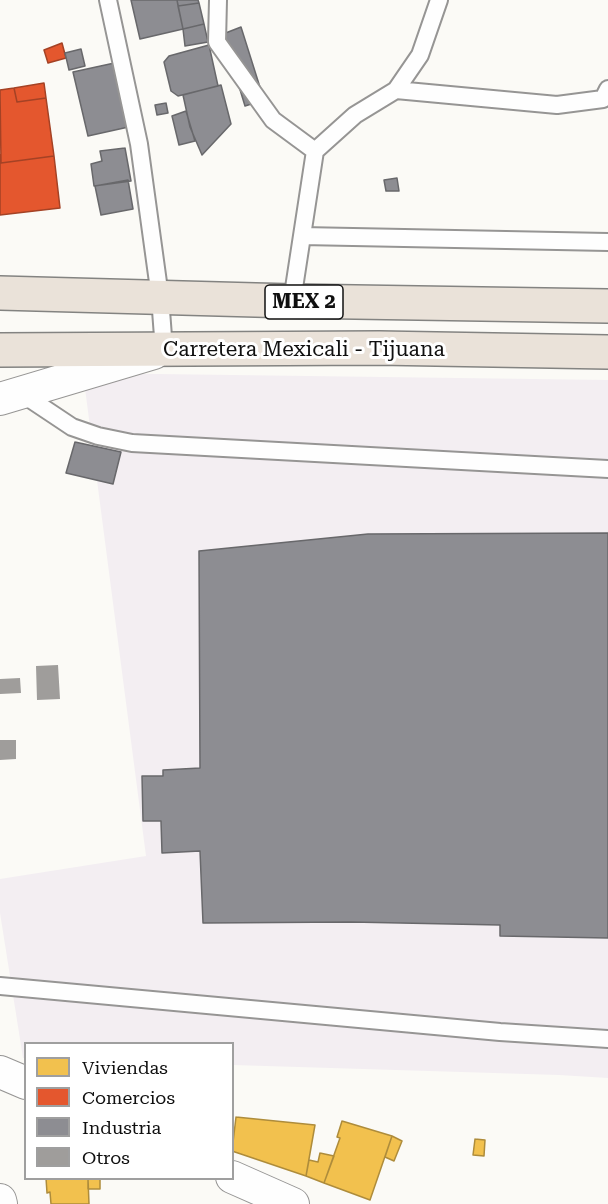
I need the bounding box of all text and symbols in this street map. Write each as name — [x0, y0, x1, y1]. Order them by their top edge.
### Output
road number: MEX 2 — [265, 285, 343, 319]
street label: Carretera Mexicali - Tijuana — [163, 337, 445, 363]
legend — [24, 1042, 234, 1180]
text: Viviendas — [82, 1057, 168, 1078]
text: Comercios — [82, 1087, 175, 1108]
text: Industria — [82, 1117, 161, 1138]
text: Otros — [82, 1147, 130, 1168]

